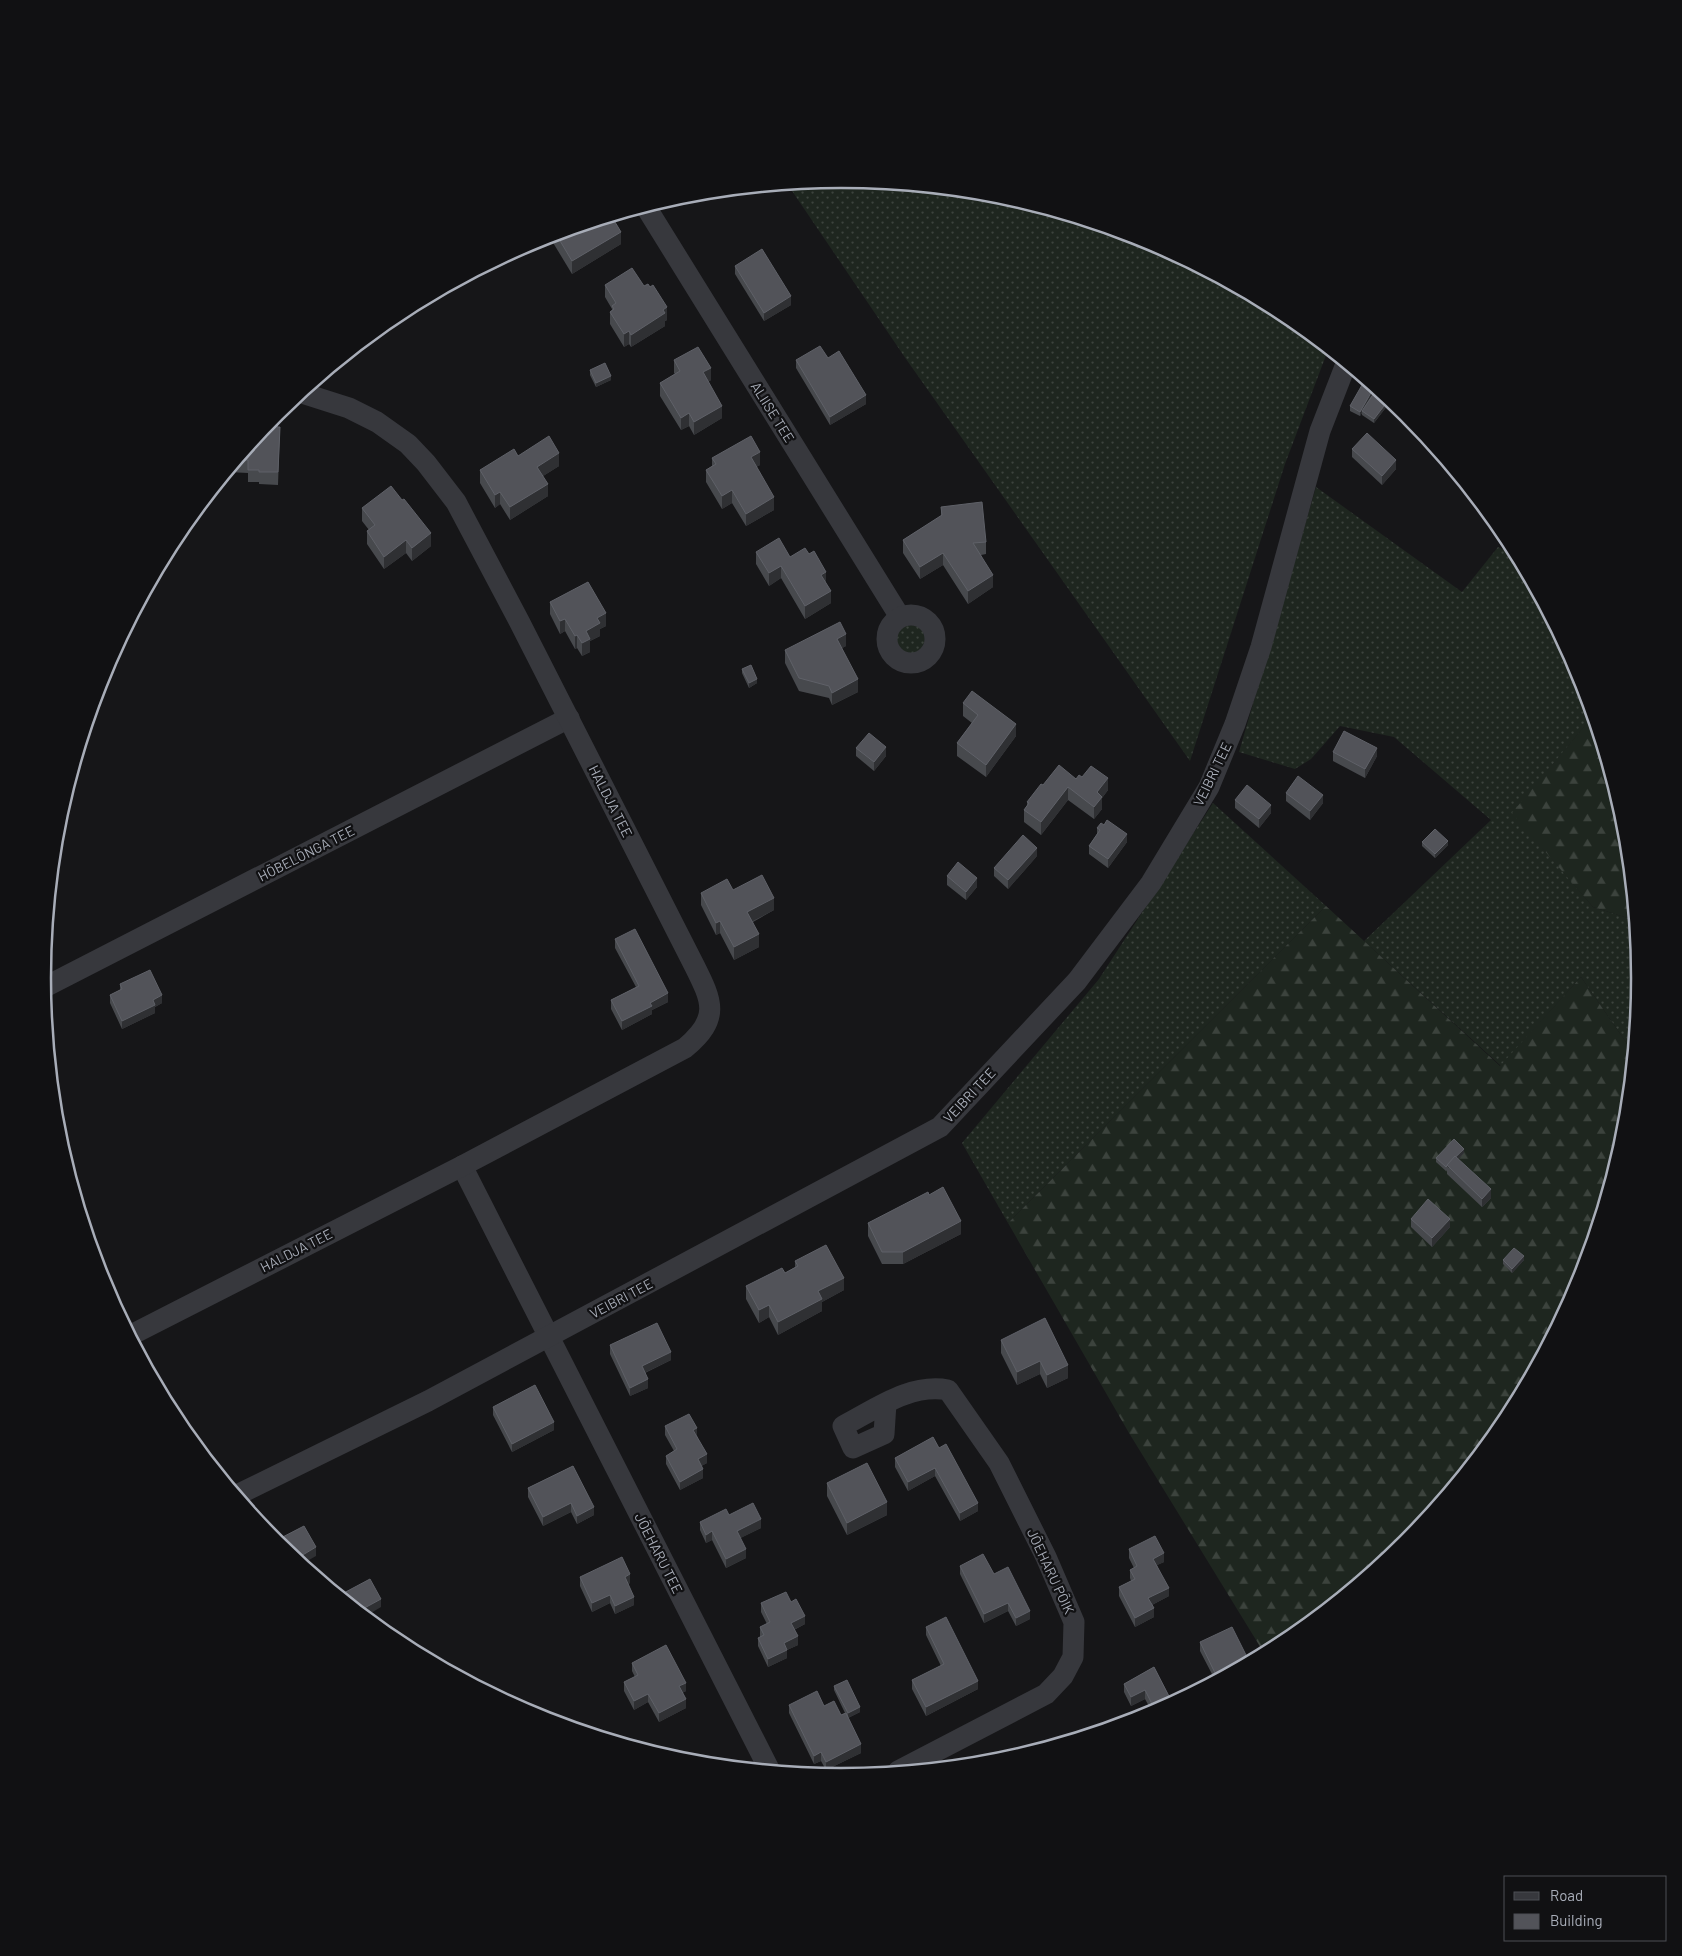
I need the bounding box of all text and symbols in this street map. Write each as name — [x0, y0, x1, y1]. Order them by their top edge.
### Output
street label: ALIISE TEE — [748, 379, 798, 445]
street label: VEIBRI TEE — [1189, 739, 1235, 809]
street label: HALDJA TEE — [586, 762, 636, 840]
street label: HÕBELÕNGA TEE — [255, 821, 357, 885]
street label: VEIBRI TEE — [939, 1064, 999, 1126]
street label: HALDJA TEE — [257, 1225, 335, 1275]
street label: VEIBRI TEE — [587, 1274, 655, 1322]
street label: JÕEHARU TEE — [631, 1510, 687, 1596]
street label: JÕEHARU PÕIK — [1024, 1526, 1078, 1617]
legend — [1504, 1876, 1667, 1941]
text: Road — [1550, 1886, 1583, 1904]
text: Building — [1550, 1911, 1603, 1929]

